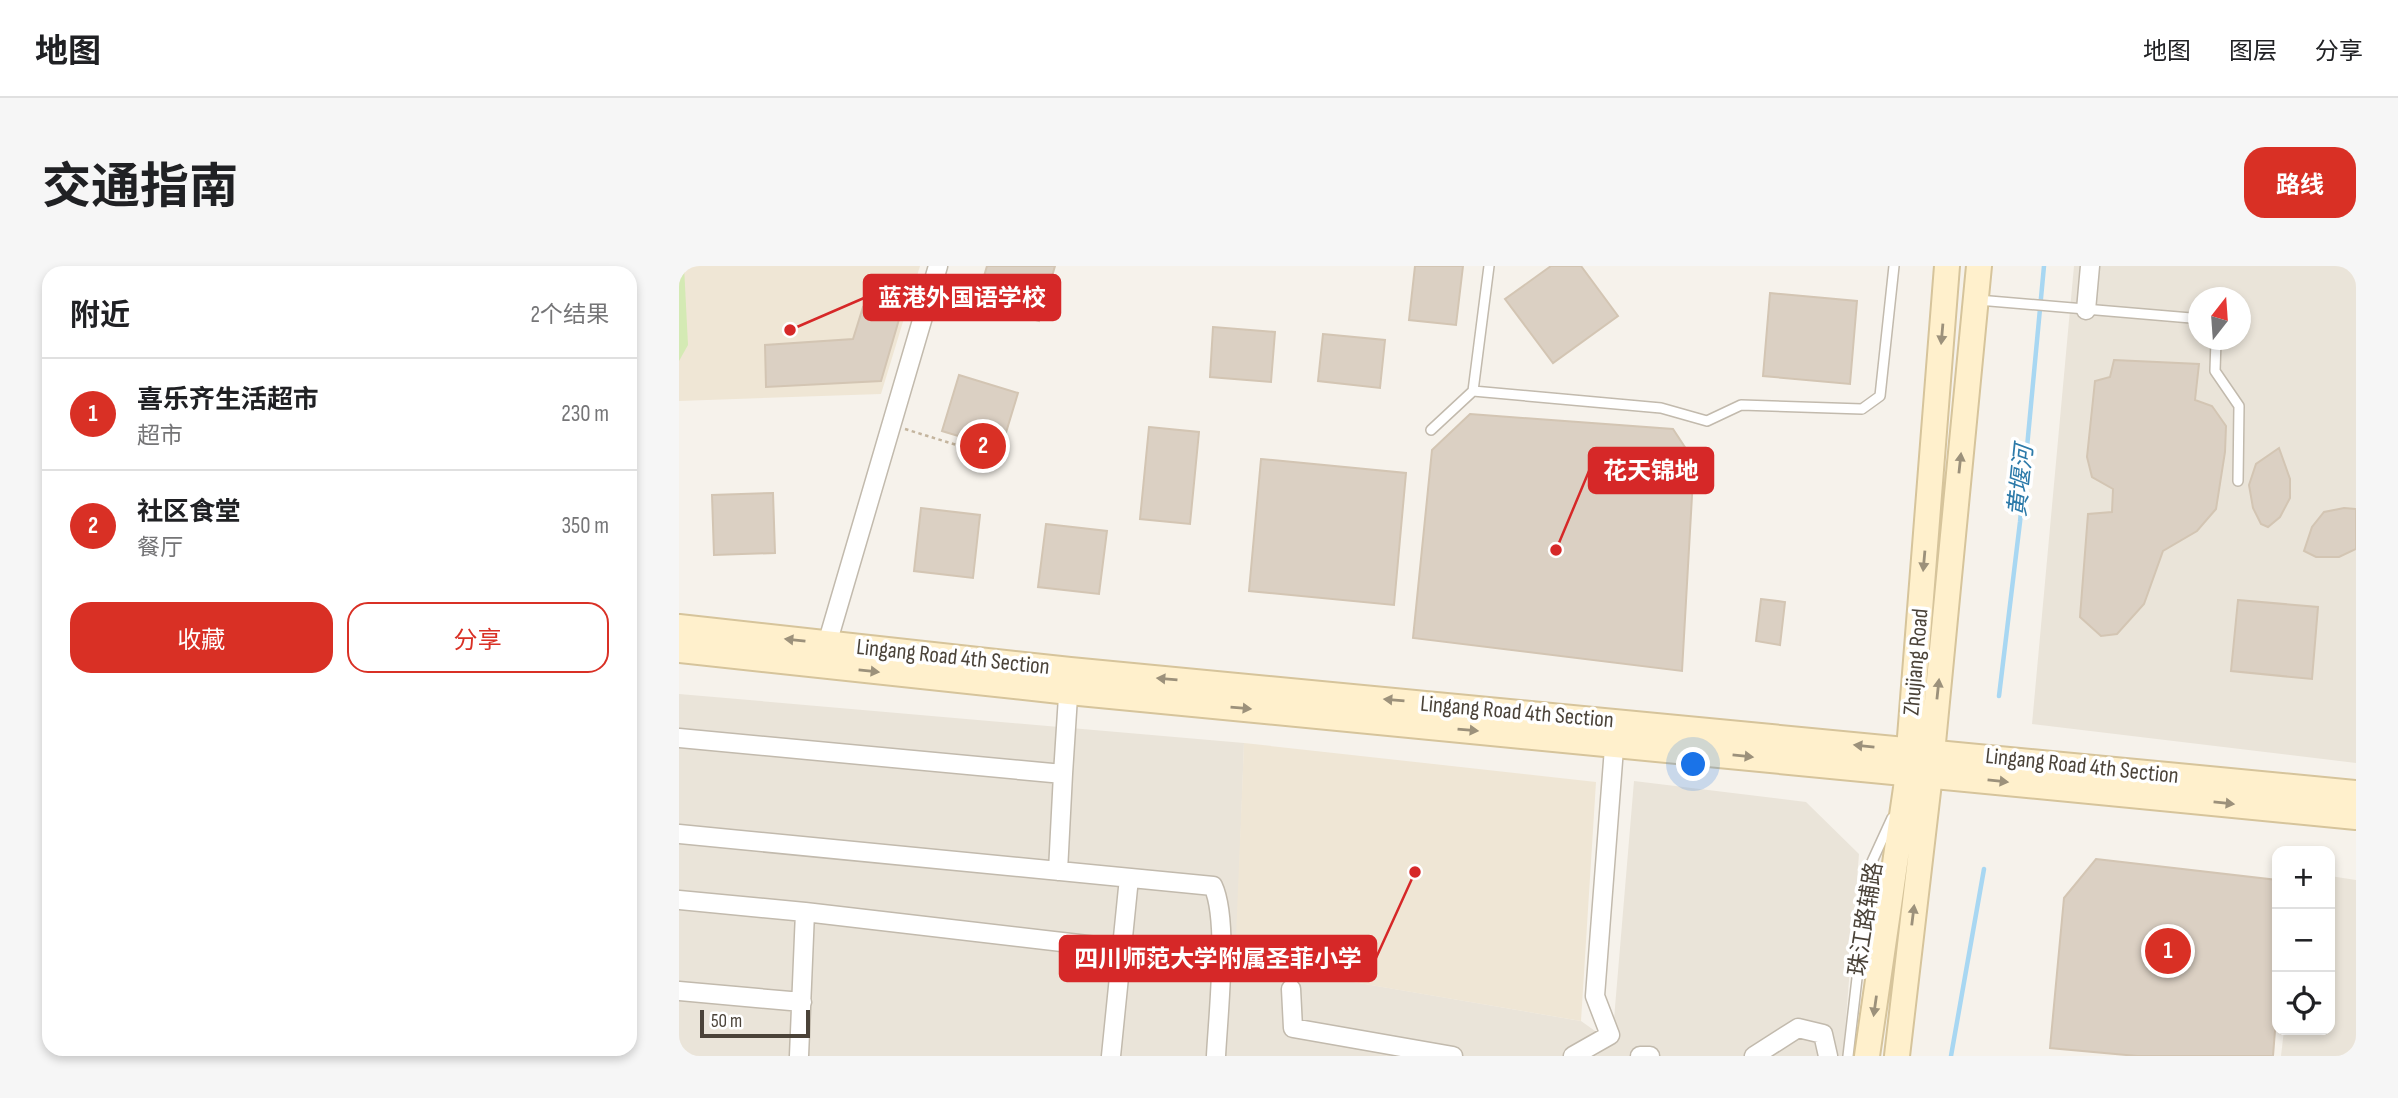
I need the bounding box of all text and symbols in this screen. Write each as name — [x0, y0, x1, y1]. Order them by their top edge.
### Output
text: 地图 — [35, 32, 101, 72]
text: 地图 — [2143, 37, 2191, 66]
text: 图层 — [2229, 37, 2277, 66]
text: 分享 — [2315, 37, 2363, 66]
button: 路线 — [2244, 147, 2356, 218]
text: 交通指南 — [42, 159, 238, 218]
callout: 蓝港外国语学校 — [864, 275, 1060, 320]
text: 蓝港外国语学校 — [878, 284, 1046, 313]
north arrow — [2188, 287, 2251, 350]
text: 附近 — [70, 298, 130, 334]
text: 2个结果 — [531, 301, 609, 329]
one-way arrow — [1936, 323, 1947, 345]
text: 喜乐齐生活超市 — [137, 385, 319, 416]
text: 1 — [88, 400, 98, 428]
text: 230 m — [561, 400, 609, 428]
pin: 2 — [960, 420, 1006, 472]
text: 超市 — [137, 422, 183, 450]
water label: 黄堰河 — [2003, 440, 2040, 518]
callout: 花天锦地 — [1589, 448, 1713, 493]
one-way arrow — [1955, 451, 1966, 473]
text: 花天锦地 — [1603, 457, 1699, 486]
text: 社区食堂 — [137, 497, 241, 528]
text: 2 — [88, 512, 98, 540]
text: 350 m — [561, 512, 609, 540]
text: 餐厅 — [137, 534, 183, 562]
one-way arrow — [1918, 550, 1929, 572]
button: 收藏 — [70, 602, 333, 673]
button: 分享 — [347, 602, 609, 673]
street label: Zhujiang Road — [1897, 607, 1935, 717]
street label: Lingang Road 4th Section — [855, 633, 1051, 681]
one-way arrow — [783, 634, 805, 645]
one-way arrow — [858, 665, 880, 676]
one-way arrow — [1156, 673, 1178, 684]
one-way arrow — [1933, 678, 1944, 700]
street label: Lingang Road 4th Section — [1419, 690, 1615, 734]
one-way arrow — [1382, 694, 1404, 705]
one-way arrow — [1230, 703, 1252, 714]
one-way arrow — [1457, 725, 1479, 736]
one-way arrow — [1853, 740, 1875, 751]
street label: Lingang Road 4th Section — [1984, 742, 2180, 790]
your location — [1676, 747, 1710, 781]
one-way arrow — [1732, 751, 1754, 762]
one-way arrow — [1987, 776, 2009, 787]
one-way arrow — [2213, 798, 2235, 809]
map controls — [2272, 846, 2335, 1035]
button: + — [2272, 846, 2335, 909]
street label: 珠江路辅路 — [1843, 860, 1889, 978]
one-way arrow — [1908, 904, 1919, 926]
button: − — [2272, 909, 2335, 972]
pin: 1 — [2145, 925, 2191, 977]
callout: 四川师范大学附属圣菲小学 — [1060, 936, 1376, 981]
text: 四川师范大学附属圣菲小学 — [1074, 945, 1362, 974]
button: locate — [2272, 972, 2335, 1035]
one-way arrow — [1869, 995, 1880, 1017]
scale bar — [700, 1007, 810, 1039]
text: 50 m — [711, 1010, 742, 1033]

